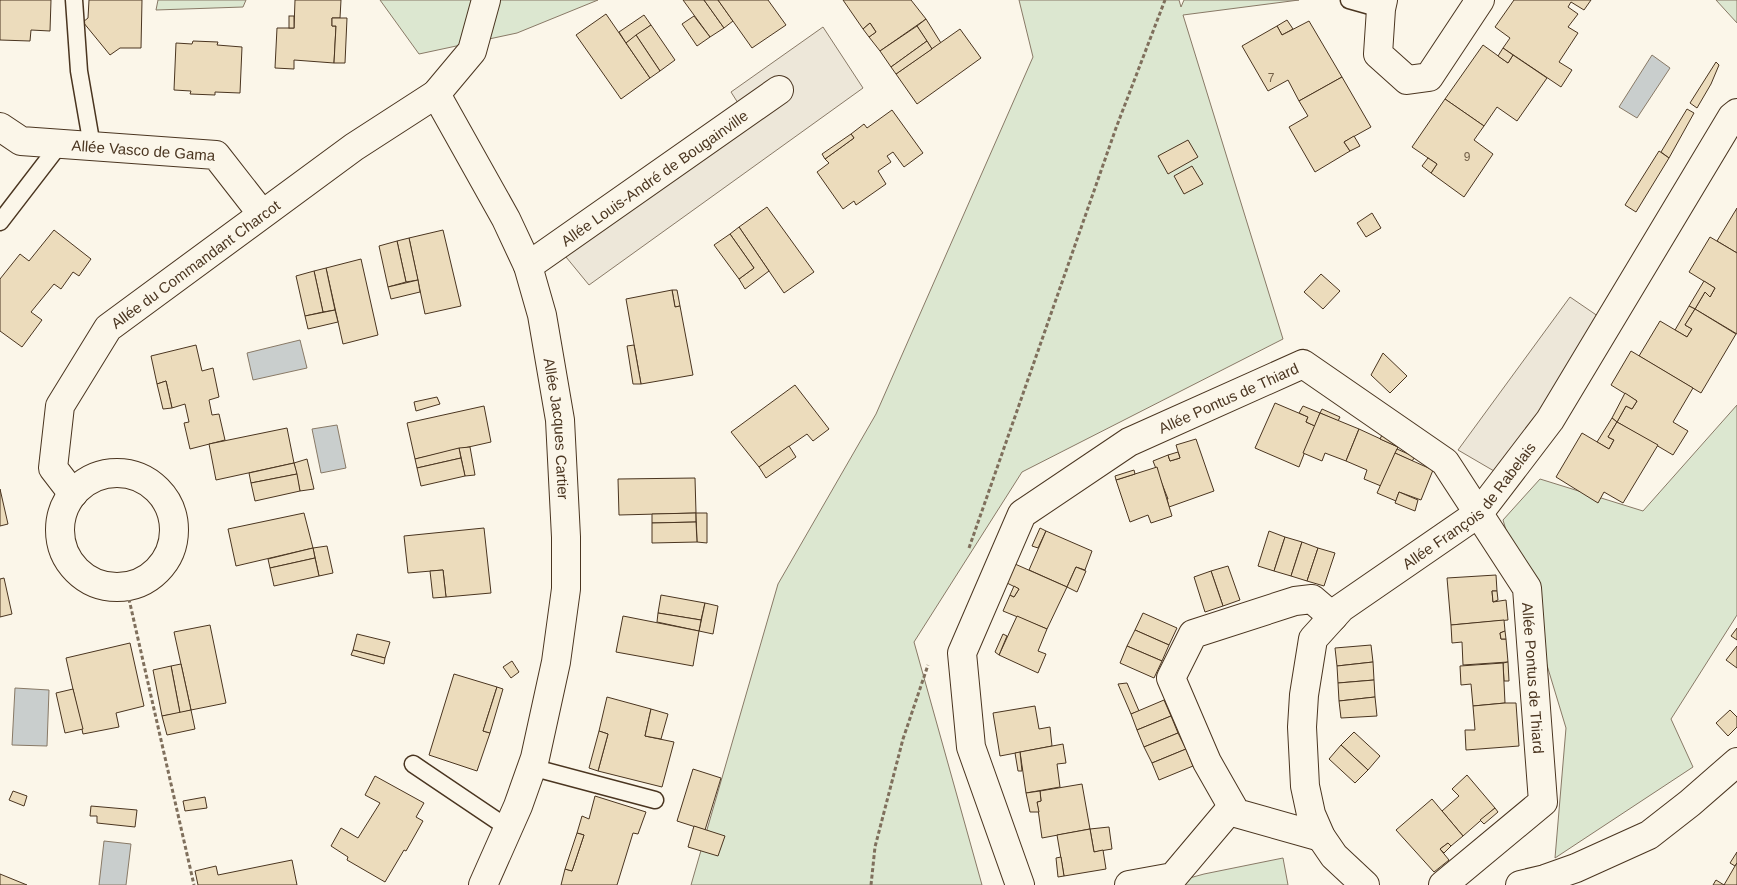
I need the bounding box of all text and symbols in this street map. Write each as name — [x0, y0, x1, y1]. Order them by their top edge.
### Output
house number: 7 — [1268, 71, 1275, 85]
street label: Allée Louis-André de Bougainville — [557, 106, 751, 249]
street label: Allée Vasco de Gama — [71, 136, 217, 163]
house number: 9 — [1464, 150, 1471, 164]
street label: Allée du Commandant Charcot — [107, 196, 284, 332]
street label: Allée Jacques Cartier — [541, 356, 573, 500]
street label: Allée Pontus de Thiard — [1156, 359, 1301, 436]
street label: Allée François de Rabelais — [1399, 439, 1538, 572]
street label: Allée Pontus de Thiard — [1520, 602, 1548, 754]

